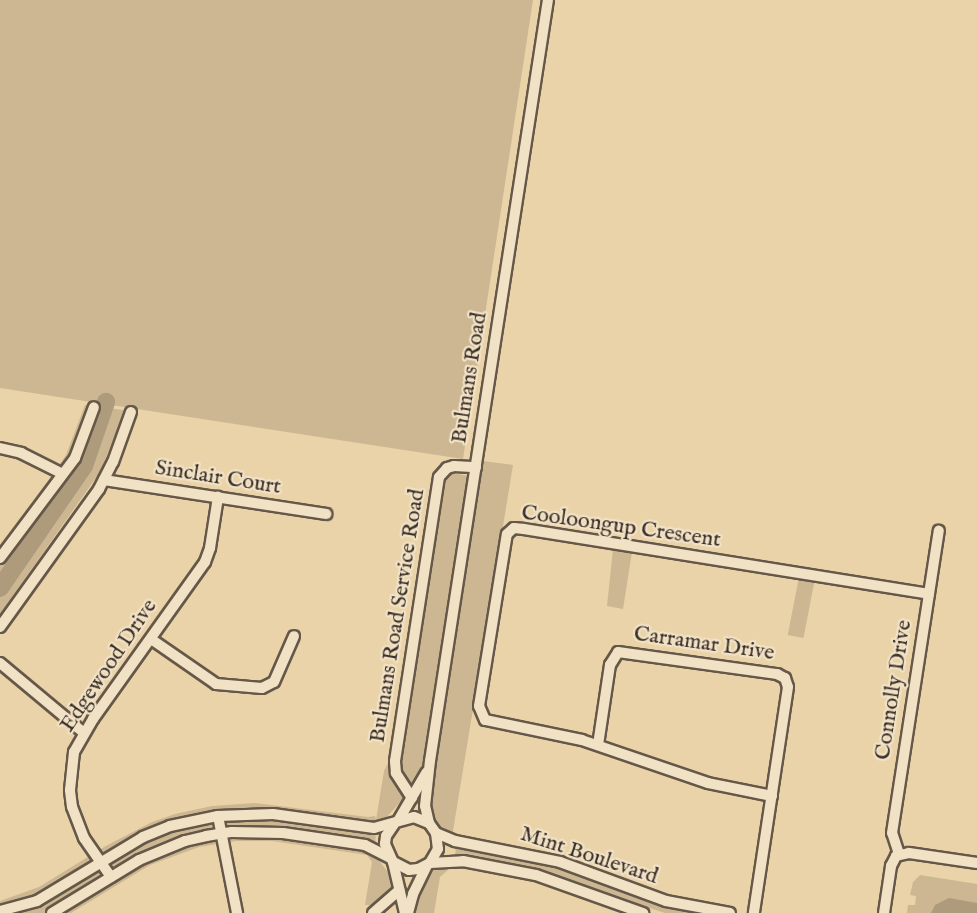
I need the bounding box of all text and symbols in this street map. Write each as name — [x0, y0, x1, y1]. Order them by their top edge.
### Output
street label: Bulmans Road — [447, 311, 493, 445]
street label: Sinclair Court — [153, 455, 283, 501]
street label: Bulmans Road Service Road — [365, 487, 431, 745]
street label: Cooloongup Crescent — [520, 500, 722, 554]
street label: Edgewood Drive — [55, 594, 163, 738]
street label: Connolly Drive — [870, 618, 918, 762]
street label: Carramar Drive — [632, 621, 776, 667]
street label: Mint Boulevard — [517, 821, 661, 891]

